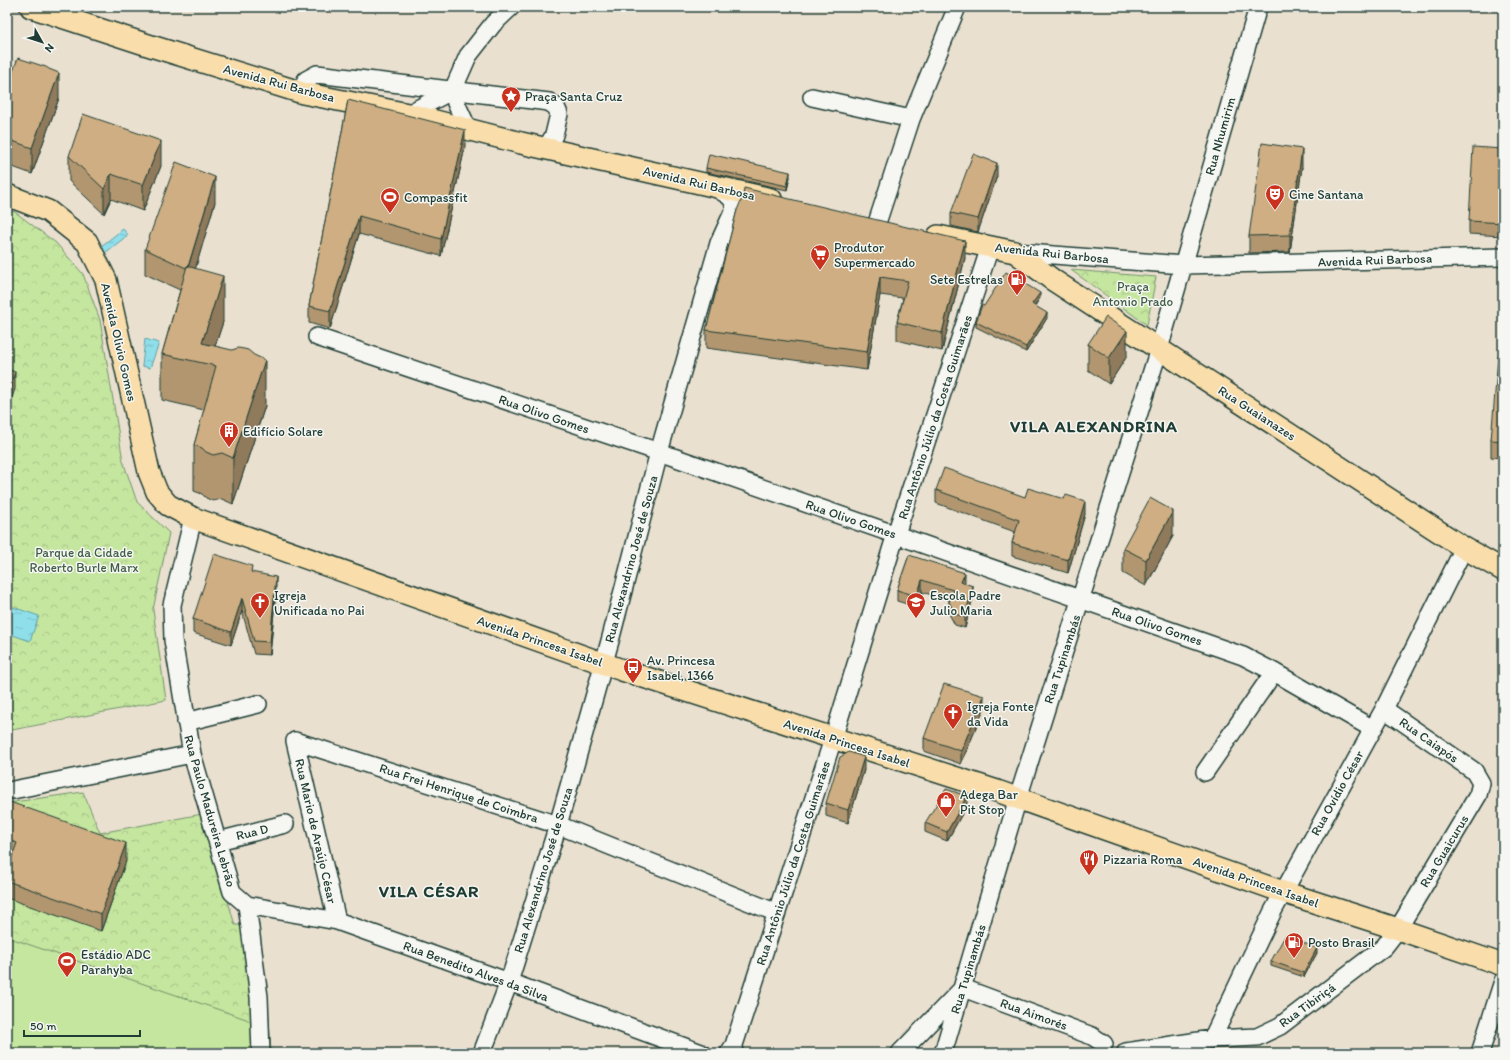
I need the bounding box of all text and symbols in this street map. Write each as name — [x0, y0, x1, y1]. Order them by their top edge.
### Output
north arrow — [22, 22, 62, 62]
text: N — [42, 41, 57, 55]
street label: Avenida Rui Barbosa — [222, 61, 337, 105]
place icon: Praça Santa Cruz — [500, 85, 522, 113]
place label: Praça Santa Cruz — [525, 89, 622, 104]
street label: Rua Nhumirim — [1202, 95, 1238, 177]
street label: Avenida Rui Barbosa — [642, 163, 757, 203]
theatre icon: Cine Santana — [1264, 183, 1286, 211]
sports icon: Compassfit — [379, 186, 401, 214]
place label: Cine Santana — [1289, 187, 1364, 202]
place label: Compassfit — [404, 190, 468, 205]
place label: Produtor Supermercado — [834, 240, 916, 270]
street label: Avenida Rui Barbosa — [994, 240, 1110, 267]
supermarket icon: Produtor Supermercado — [809, 243, 831, 271]
street label: Avenida Rui Barbosa — [1318, 250, 1433, 269]
fuel station icon: Sete Estrelas — [1006, 268, 1028, 296]
place label: Sete Estrelas — [930, 272, 1003, 287]
park label: Praça Antonio Prado — [1093, 279, 1174, 309]
street label: Avenida Olivio Gomes — [98, 281, 140, 403]
street label: Rua Antônio Júlio da Costa Guimarães — [895, 313, 975, 521]
street label: Rua Guaianazes — [1215, 382, 1299, 444]
street label: Rua Olivo Gomes — [497, 391, 592, 437]
district label: VILA ALEXANDRINA — [1010, 416, 1178, 436]
building icon: Edifício Solare — [218, 420, 240, 448]
place label: Edifício Solare — [243, 424, 323, 439]
street label: Rua Alexandrino José de Souza — [601, 473, 661, 644]
street label: Rua Olivo Gomes — [804, 496, 899, 542]
park label: Parque da Cidade Roberto Burle Marx — [29, 545, 139, 575]
place label: Igreja Unificada no Pai — [274, 588, 365, 618]
place label: Escola Padre Julio Maria — [930, 588, 1001, 618]
church icon: Igreja Unificada no Pai — [249, 591, 271, 619]
school or university icon: Escola Padre Julio Maria — [905, 591, 927, 619]
street label: Rua Olivo Gomes — [1110, 603, 1205, 649]
street label: Avenida Princesa Isabel — [475, 612, 605, 670]
street label: Rua Tupinambás — [1041, 612, 1084, 705]
place label: Av. Princesa Isabel, 1366 — [647, 653, 715, 683]
bus stop icon: Av. Princesa Isabel, 1366 — [622, 656, 644, 684]
place label: Igreja Fonte da Vida — [967, 699, 1034, 729]
church icon: Igreja Fonte da Vida — [942, 702, 964, 730]
street label: Rua Caiapós — [1397, 714, 1462, 766]
street label: Avenida Princesa Isabel — [782, 715, 912, 771]
street label: Rua Paulo Madureira Lebrão — [181, 733, 239, 889]
street label: Rua Ovídio César — [1307, 747, 1367, 838]
street label: Rua Mario de Araújo César — [292, 757, 340, 906]
street label: Rua Antônio Júlio da Costa Guimarães — [753, 759, 833, 967]
street label: Rua Frei Henrique de Coimbra — [378, 760, 541, 826]
street label: Rua Alexandrino José de Souza — [511, 785, 576, 955]
place label: Adega Bar Pit Stop — [960, 787, 1019, 817]
shop icon: Adega Bar Pit Stop — [935, 790, 957, 818]
street label: Rua Guaicurus — [1416, 812, 1472, 890]
street label: Rua D — [234, 821, 270, 843]
restaurant icon: Pizzaria Roma — [1078, 848, 1100, 876]
place label: Pizzaria Roma — [1103, 852, 1183, 867]
street label: Avenida Princesa Isabel — [1191, 853, 1321, 911]
district label: VILA CÉSAR — [379, 881, 479, 901]
street label: Rua Tupinambás — [947, 922, 989, 1016]
fuel station icon: Posto Brasil — [1283, 931, 1305, 959]
place label: Posto Brasil — [1308, 935, 1375, 950]
street label: Rua Benedito Alves da Silva — [401, 938, 551, 1004]
place label: Estádio ADC Parahyba — [81, 947, 151, 977]
sports icon: Estádio ADC Parahyba — [56, 950, 78, 978]
street label: Rua Tibiriçá — [1276, 979, 1338, 1031]
street label: Rua Aimorés — [998, 995, 1070, 1033]
scale bar — [24, 1012, 140, 1038]
text: 50 m — [30, 1019, 56, 1033]

